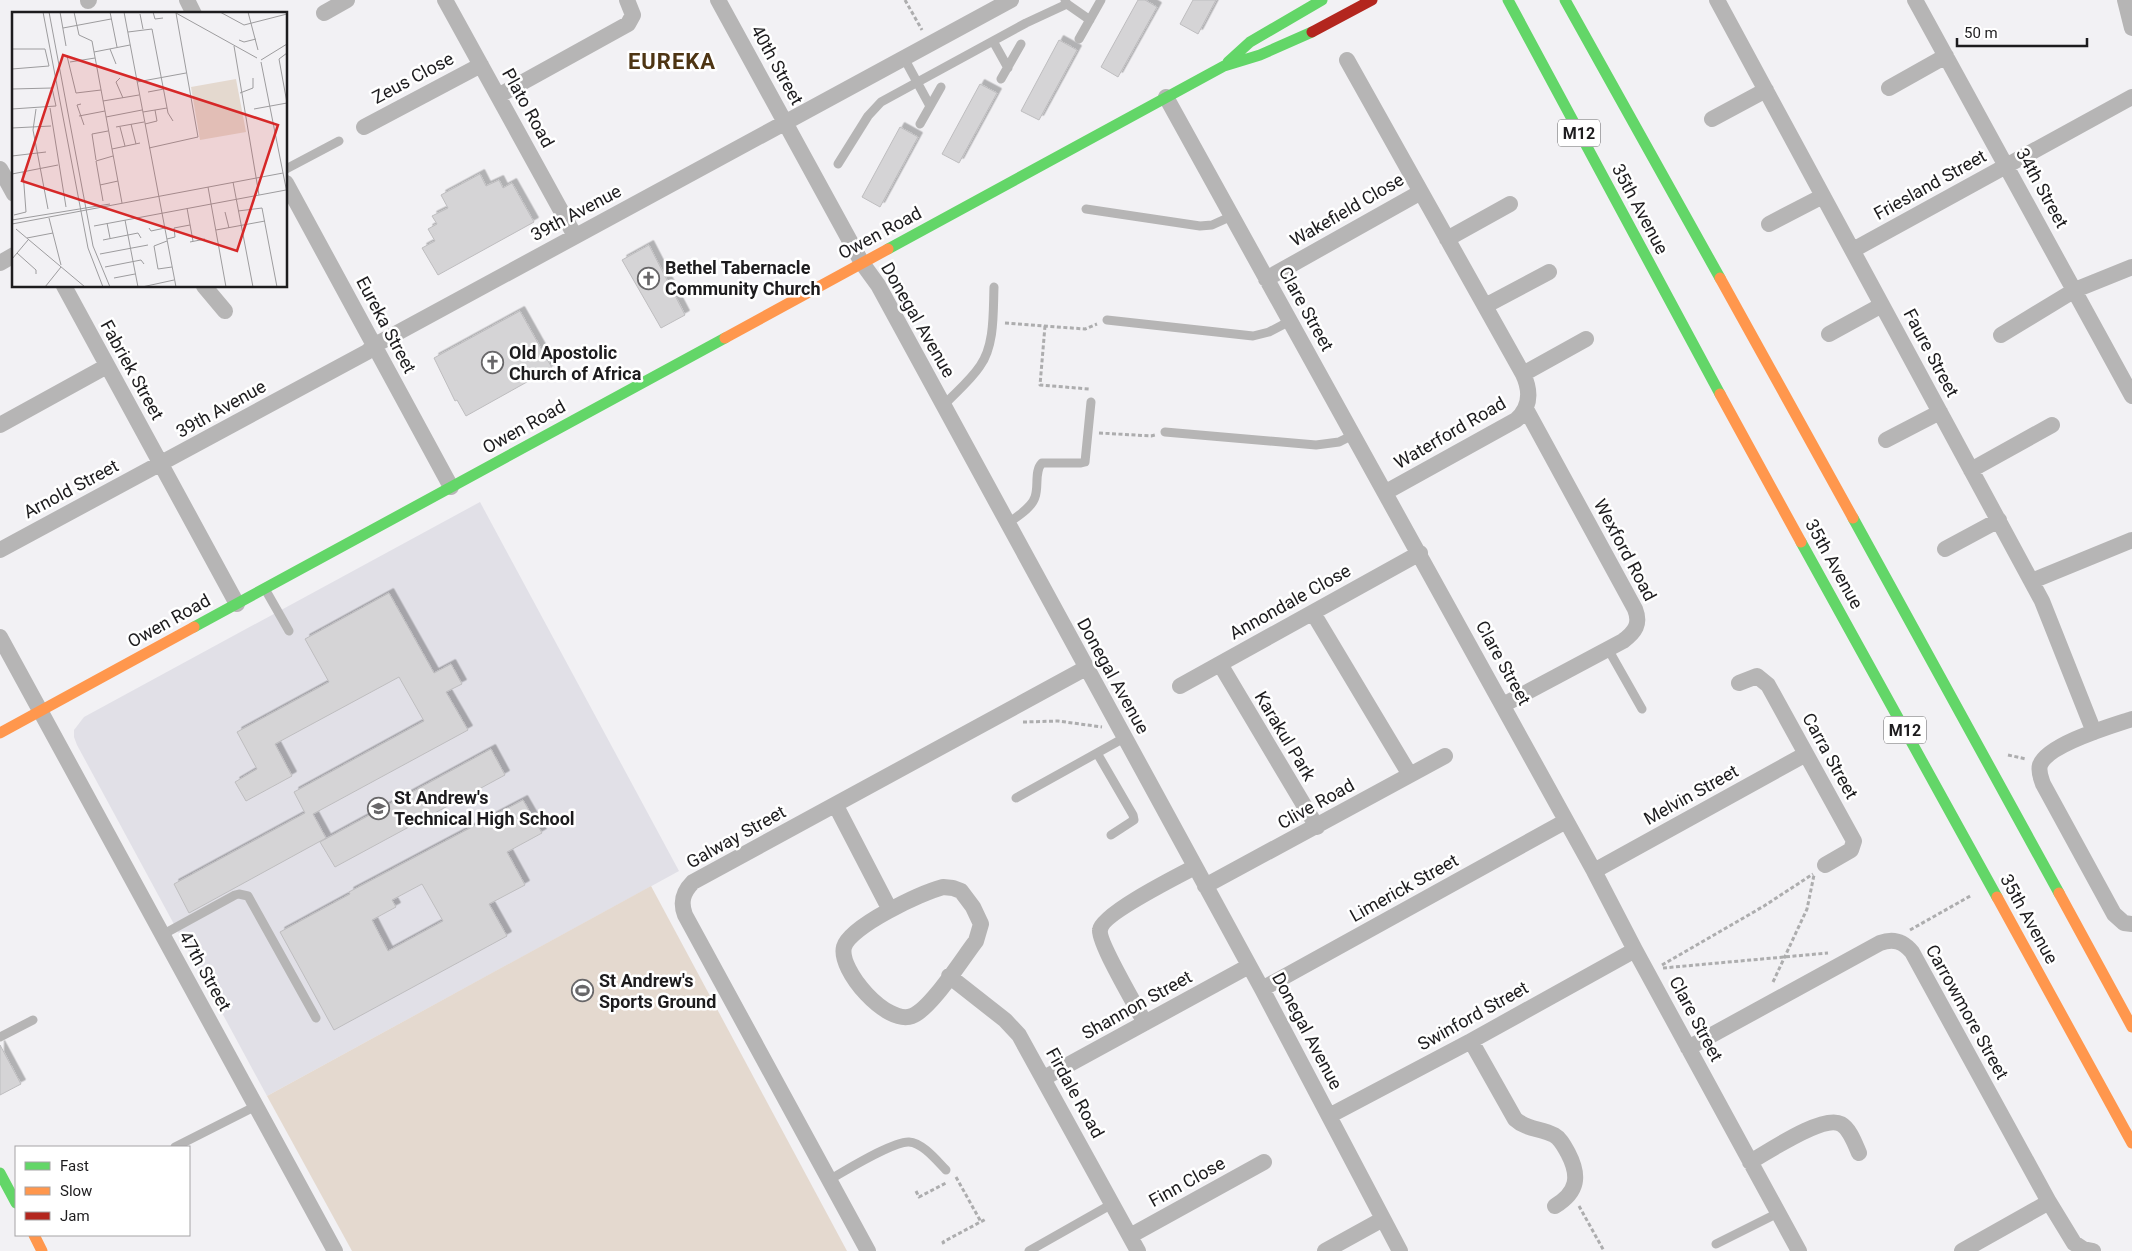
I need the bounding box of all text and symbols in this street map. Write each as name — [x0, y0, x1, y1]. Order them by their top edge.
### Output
inset map — [12, 12, 288, 288]
scale bar — [1957, 15, 2087, 47]
street label: 40th Street — [747, 21, 808, 108]
text: 50 m — [1964, 24, 1998, 42]
street label: Zeus Close — [369, 47, 457, 108]
district label: EUREKA — [628, 49, 716, 74]
street label: Plato Road — [498, 64, 559, 151]
road number: M12 — [1558, 120, 1600, 146]
street label: 34th Street — [2012, 144, 2073, 231]
street label: Friesland Street — [1870, 145, 1990, 224]
street label: 35th Avenue — [1608, 160, 1673, 258]
street label: Wakefield Close — [1286, 169, 1407, 251]
street label: 39th Avenue — [527, 180, 625, 245]
street label: Owen Road — [835, 202, 925, 263]
place label: Bethel Tabernacle Community Church — [665, 257, 821, 299]
street label: Donegal Avenue — [877, 259, 960, 381]
street label: Clare Street — [1275, 263, 1338, 355]
church icon: Bethel Tabernacle Community Church — [637, 266, 661, 290]
street label: Eureka Street — [352, 273, 421, 377]
street label: Faure Street — [1899, 305, 1963, 401]
street label: Fabriek Street — [96, 316, 168, 423]
place label: Old Apostolic Church of Africa — [509, 342, 642, 384]
church icon: Old Apostolic Church of Africa — [481, 351, 505, 375]
street label: 39th Avenue — [172, 375, 269, 442]
street label: Waterford Road — [1390, 392, 1509, 473]
street label: Owen Road — [479, 395, 569, 458]
street label: Arnold Street — [20, 455, 122, 522]
street label: Wexford Road — [1590, 495, 1661, 604]
street label: 35th Avenue — [1801, 515, 1868, 612]
street label: Annondale Close — [1225, 560, 1354, 644]
street label: Owen Road — [124, 589, 214, 652]
street label: Donegal Avenue — [1073, 614, 1154, 737]
street label: Clare Street — [1472, 617, 1535, 709]
street label: Karakul Park — [1250, 687, 1321, 785]
street label: Carra Street — [1798, 709, 1863, 803]
road number: M12 — [1884, 716, 1926, 744]
street label: Melvin Street — [1640, 760, 1742, 829]
street label: Clive Road — [1274, 774, 1358, 833]
place label: St Andrew's Technical High School — [394, 787, 575, 829]
school or university icon: St Andrew's Technical High School — [366, 796, 390, 820]
street label: Galway Street — [683, 801, 789, 872]
street label: Limerick Street — [1346, 849, 1462, 926]
street label: 35th Avenue — [1996, 870, 2063, 967]
street label: 47th Street — [175, 927, 236, 1014]
street label: Carrowmore Street — [1922, 941, 2013, 1083]
street label: Shannon Street — [1078, 966, 1195, 1043]
street label: Donegal Avenue — [1268, 969, 1347, 1093]
place label: St Andrew's Sports Ground — [599, 970, 716, 1012]
street label: Clare Street — [1665, 973, 1728, 1065]
street label: Swinford Street — [1414, 976, 1532, 1055]
sports icon: St Andrew's Sports Ground — [571, 979, 595, 1003]
street label: Firdale Road — [1042, 1044, 1109, 1142]
legend — [15, 1146, 190, 1236]
street label: Finn Close — [1145, 1152, 1229, 1211]
text: Fast — [60, 1157, 89, 1175]
text: Slow — [60, 1182, 92, 1200]
text: Jam — [60, 1207, 90, 1225]

